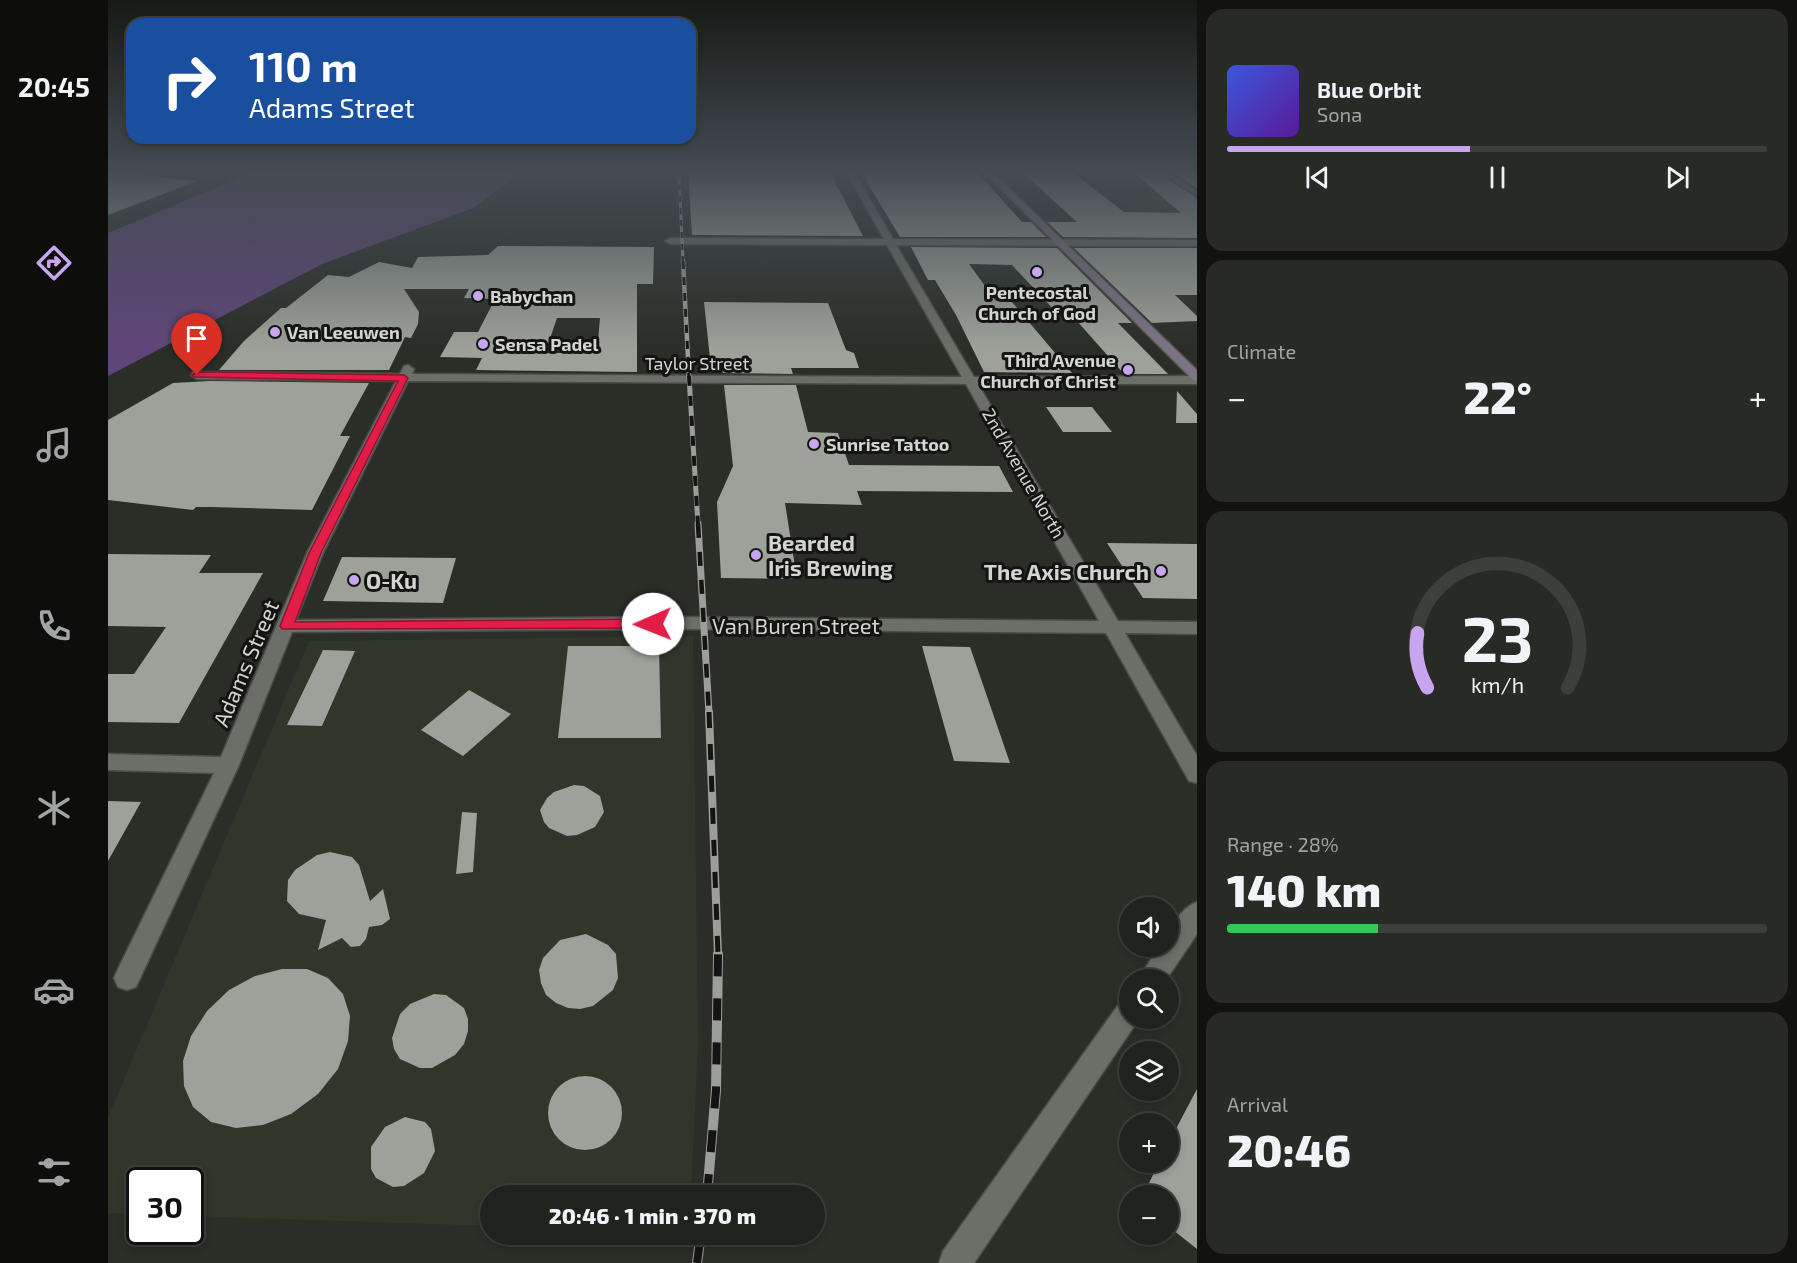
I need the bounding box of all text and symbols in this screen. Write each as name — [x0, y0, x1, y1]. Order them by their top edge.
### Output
text: 110 m — [249, 40, 358, 90]
icon: right — [150, 42, 228, 120]
text: 20:45 — [18, 70, 90, 102]
text: Blue Orbit — [1317, 76, 1421, 102]
text: Adams Street — [249, 91, 415, 123]
text: Sona — [1317, 102, 1362, 126]
icon: previous — [1301, 161, 1334, 194]
icon: pause — [1481, 161, 1514, 194]
icon: next — [1661, 161, 1694, 194]
icon: directions — [33, 242, 75, 284]
marker: Pentecostal Church of God — [1030, 265, 1044, 279]
place label: Pentecostal Church of God — [978, 281, 1096, 324]
place label: Babychan — [490, 285, 573, 307]
marker: Babychan — [471, 289, 485, 303]
pin — [171, 313, 222, 375]
place label: Van Leeuwen — [287, 321, 400, 343]
icon: arrive — [180, 322, 213, 355]
marker: Van Leeuwen — [268, 325, 282, 339]
place label: Sensa Padel — [495, 333, 598, 355]
marker: Sensa Padel — [476, 337, 490, 351]
text: Climate — [1227, 339, 1296, 363]
place label: Third Avenue Church of Christ — [980, 349, 1117, 392]
street label: Taylor Street — [645, 352, 749, 374]
marker: Third Avenue Church of Christ — [1121, 363, 1135, 377]
text: 22° — [1463, 369, 1532, 423]
text: − — [1227, 377, 1246, 417]
text: + — [1749, 377, 1767, 417]
street label: 2nd Avenue North — [978, 404, 1070, 542]
icon: music — [33, 424, 75, 466]
place label: Sunrise Tattoo — [826, 433, 949, 455]
marker: Sunrise Tattoo — [807, 437, 821, 451]
place label: Bearded Iris Brewing — [768, 529, 893, 580]
marker: Bearded Iris Brewing — [749, 548, 763, 562]
place label: The Axis Church — [984, 558, 1149, 584]
marker: The Axis Church — [1154, 564, 1168, 578]
place label: O-Ku — [366, 567, 417, 593]
marker: O-Ku — [347, 573, 361, 587]
position arrow — [621, 592, 685, 656]
street label: Adams Street — [207, 596, 283, 730]
text: 23 — [1461, 601, 1533, 676]
icon: phone — [33, 605, 75, 647]
street label: Van Buren Street — [712, 612, 880, 638]
text: km/h — [1470, 673, 1524, 698]
icon: climate — [33, 787, 75, 829]
text: Range · 28% — [1227, 832, 1339, 856]
text: 140 km — [1227, 862, 1381, 916]
map controls — [1119, 897, 1179, 1245]
button: sound — [1119, 897, 1179, 957]
icon: car — [33, 969, 75, 1011]
button: search — [1119, 969, 1179, 1029]
button: layers — [1119, 1041, 1179, 1101]
text: Arrival — [1227, 1092, 1288, 1116]
button: + — [1119, 1113, 1179, 1173]
text: 20:46 — [1227, 1122, 1351, 1176]
icon: filters — [33, 1151, 75, 1193]
speed limit sign: 30 — [126, 1167, 204, 1245]
button: − — [1119, 1185, 1179, 1245]
text: 20:46 · 1 min · 370 m — [549, 1202, 756, 1228]

